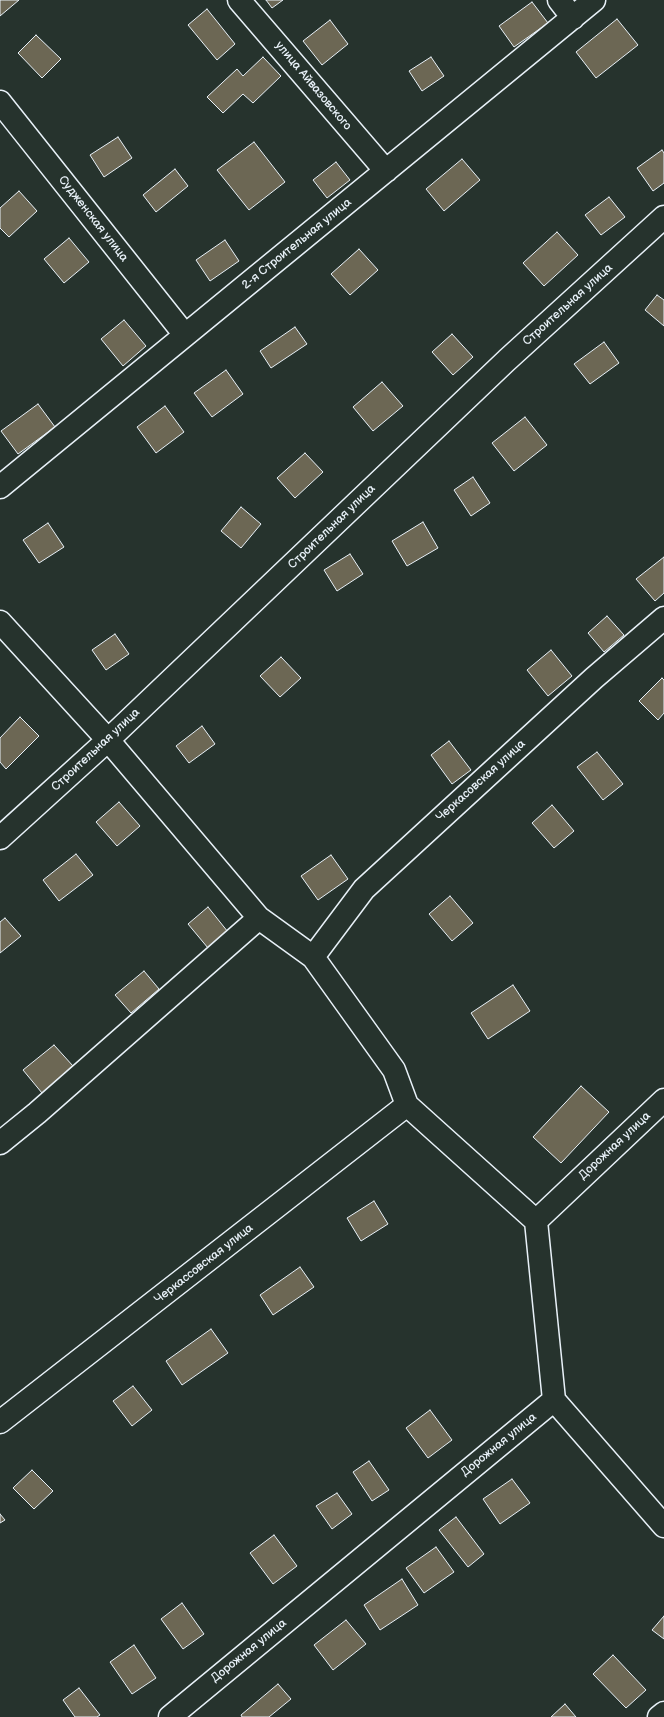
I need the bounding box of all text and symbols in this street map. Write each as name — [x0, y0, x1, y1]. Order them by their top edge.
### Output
street label: улица Айвазовского — [272, 39, 354, 133]
street label: Судженская улица — [55, 173, 131, 265]
street label: 2-я Строительная улица — [239, 195, 355, 293]
street label: Строительная улица — [520, 261, 616, 349]
street label: Строительная улица — [285, 482, 379, 572]
street label: Строительная улица — [49, 705, 143, 795]
street label: Черкасовская улица — [433, 737, 529, 825]
street label: Дорожная улица — [576, 1109, 654, 1183]
street label: Черкассовская улица — [152, 1221, 256, 1307]
street label: Дорожная улица — [458, 1410, 540, 1480]
street label: Дорожная улица — [208, 1616, 290, 1686]

